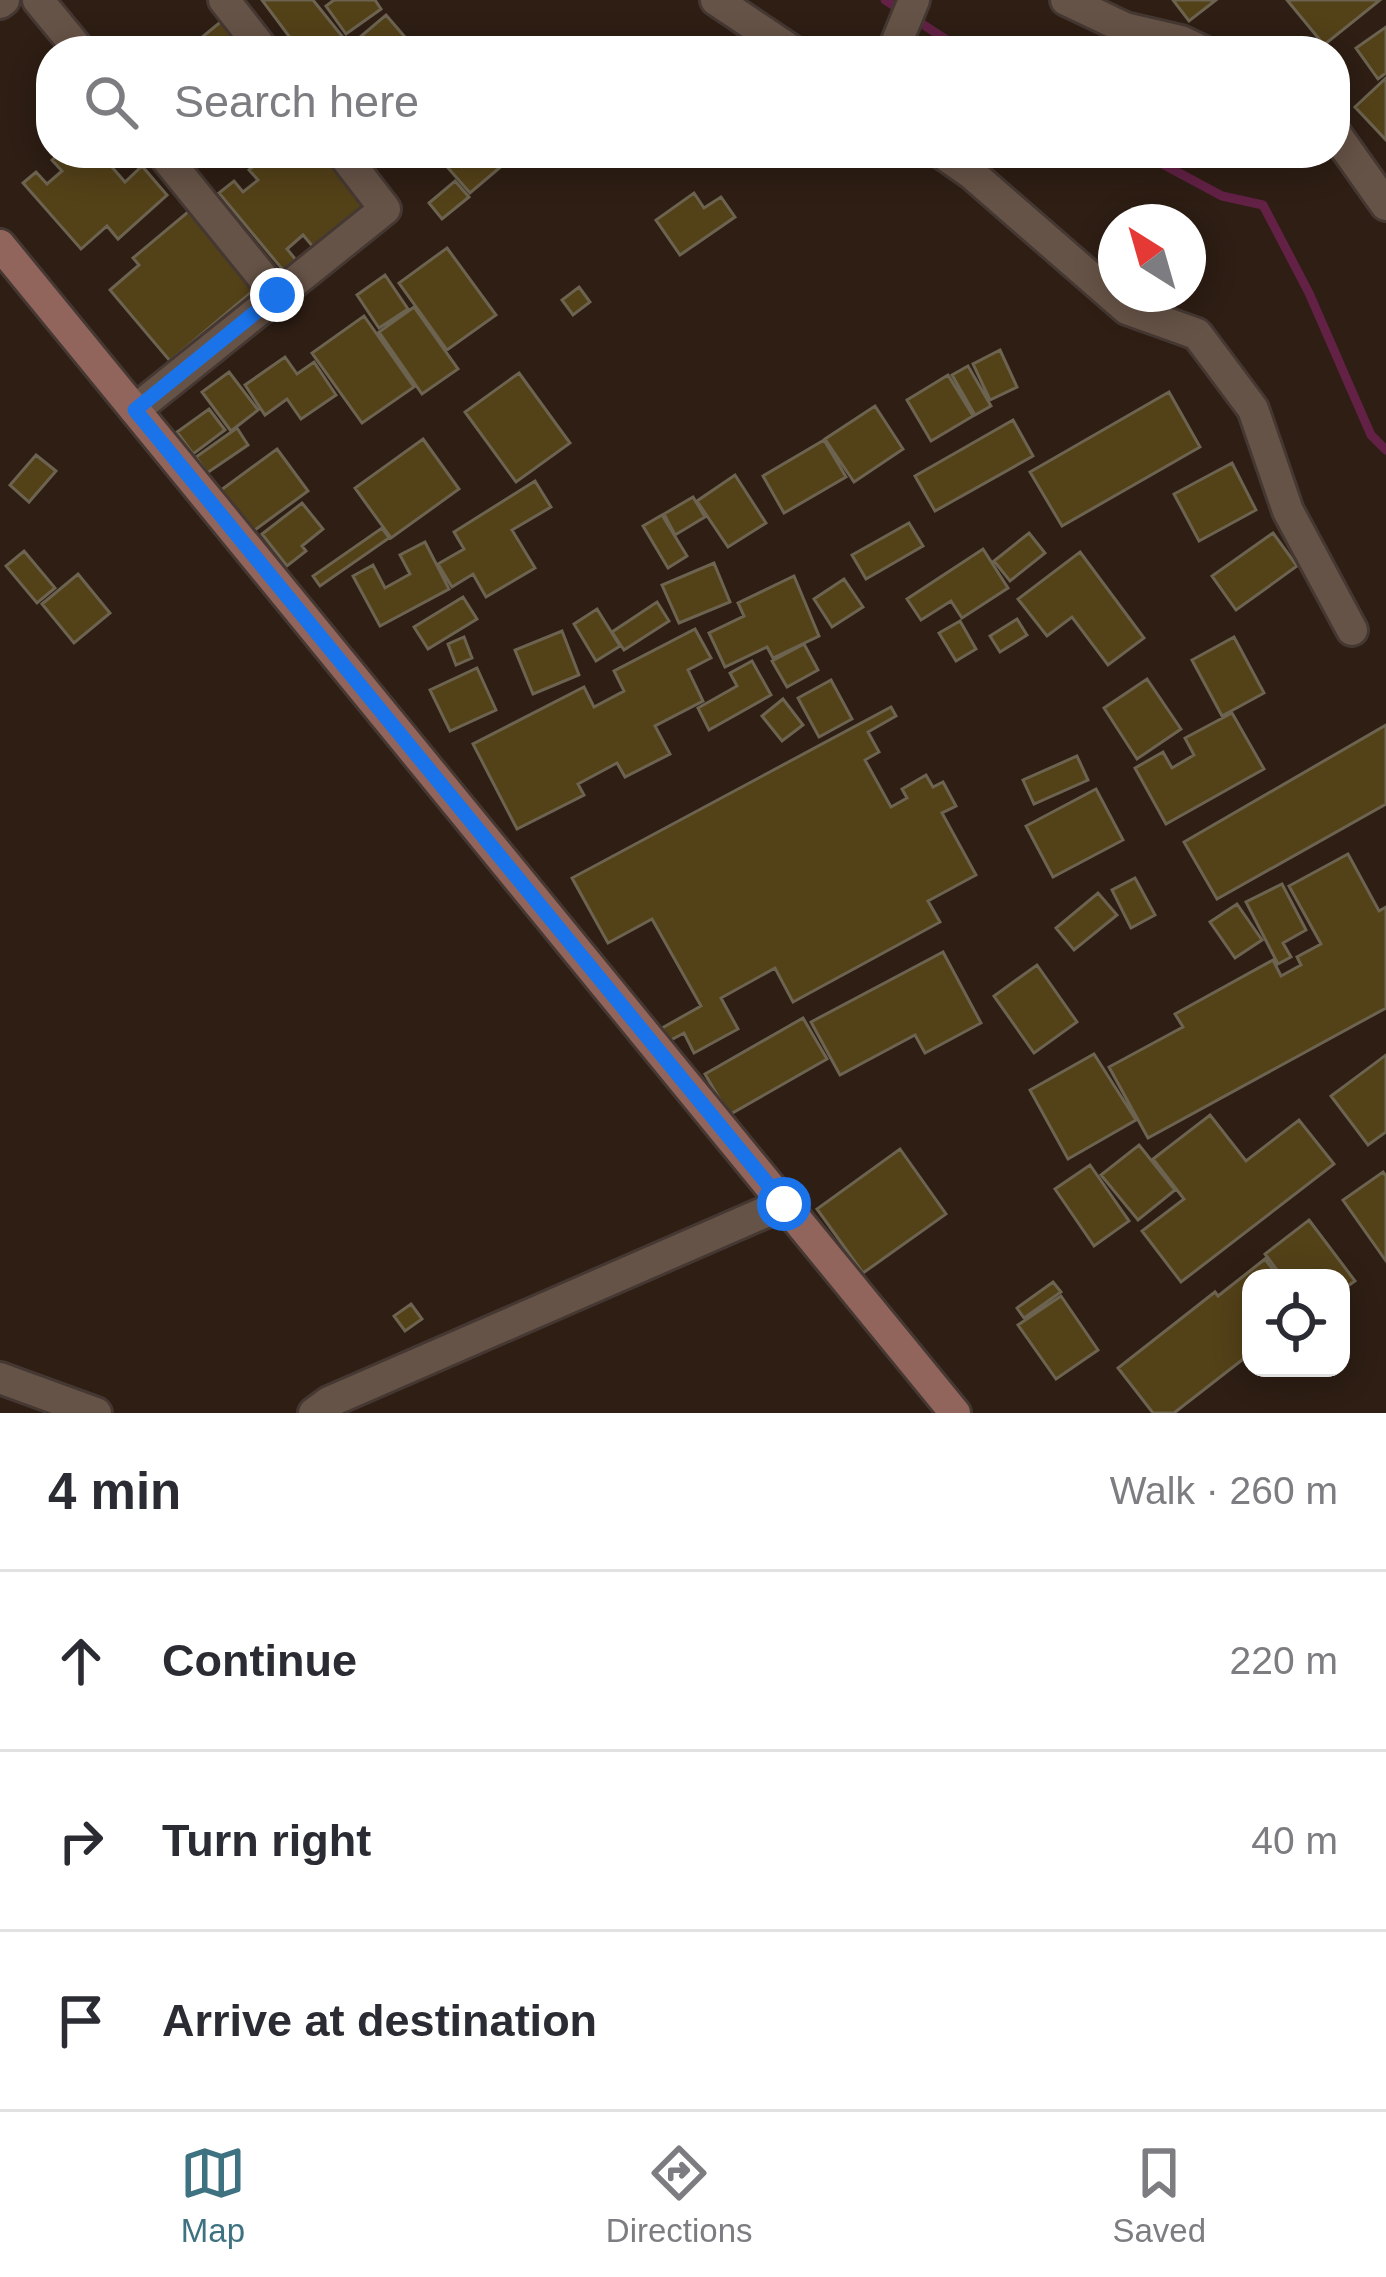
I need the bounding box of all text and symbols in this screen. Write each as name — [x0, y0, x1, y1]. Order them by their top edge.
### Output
search box — [36, 36, 1350, 168]
icon: search — [78, 69, 144, 135]
text: Search here — [174, 76, 419, 127]
north arrow — [1098, 204, 1206, 312]
route end — [250, 268, 304, 322]
route start — [757, 1177, 811, 1231]
map controls — [1242, 1269, 1350, 1377]
button: locate — [1242, 1269, 1350, 1377]
text: 4 min — [48, 1463, 181, 1520]
text: Walk · 260 m — [1110, 1469, 1338, 1512]
icon: ahead — [48, 1628, 114, 1694]
text: Continue — [162, 1635, 357, 1686]
text: 220 m — [1230, 1639, 1338, 1682]
icon: right — [48, 1808, 114, 1874]
text: Turn right — [162, 1815, 371, 1866]
text: 40 m — [1251, 1819, 1338, 1862]
icon: arrive — [48, 1988, 114, 2054]
text: Arrive at destination — [162, 1995, 597, 2046]
tab: Map — [180, 2140, 246, 2250]
tab: Directions — [606, 2140, 753, 2250]
tab: Saved — [1112, 2140, 1206, 2250]

